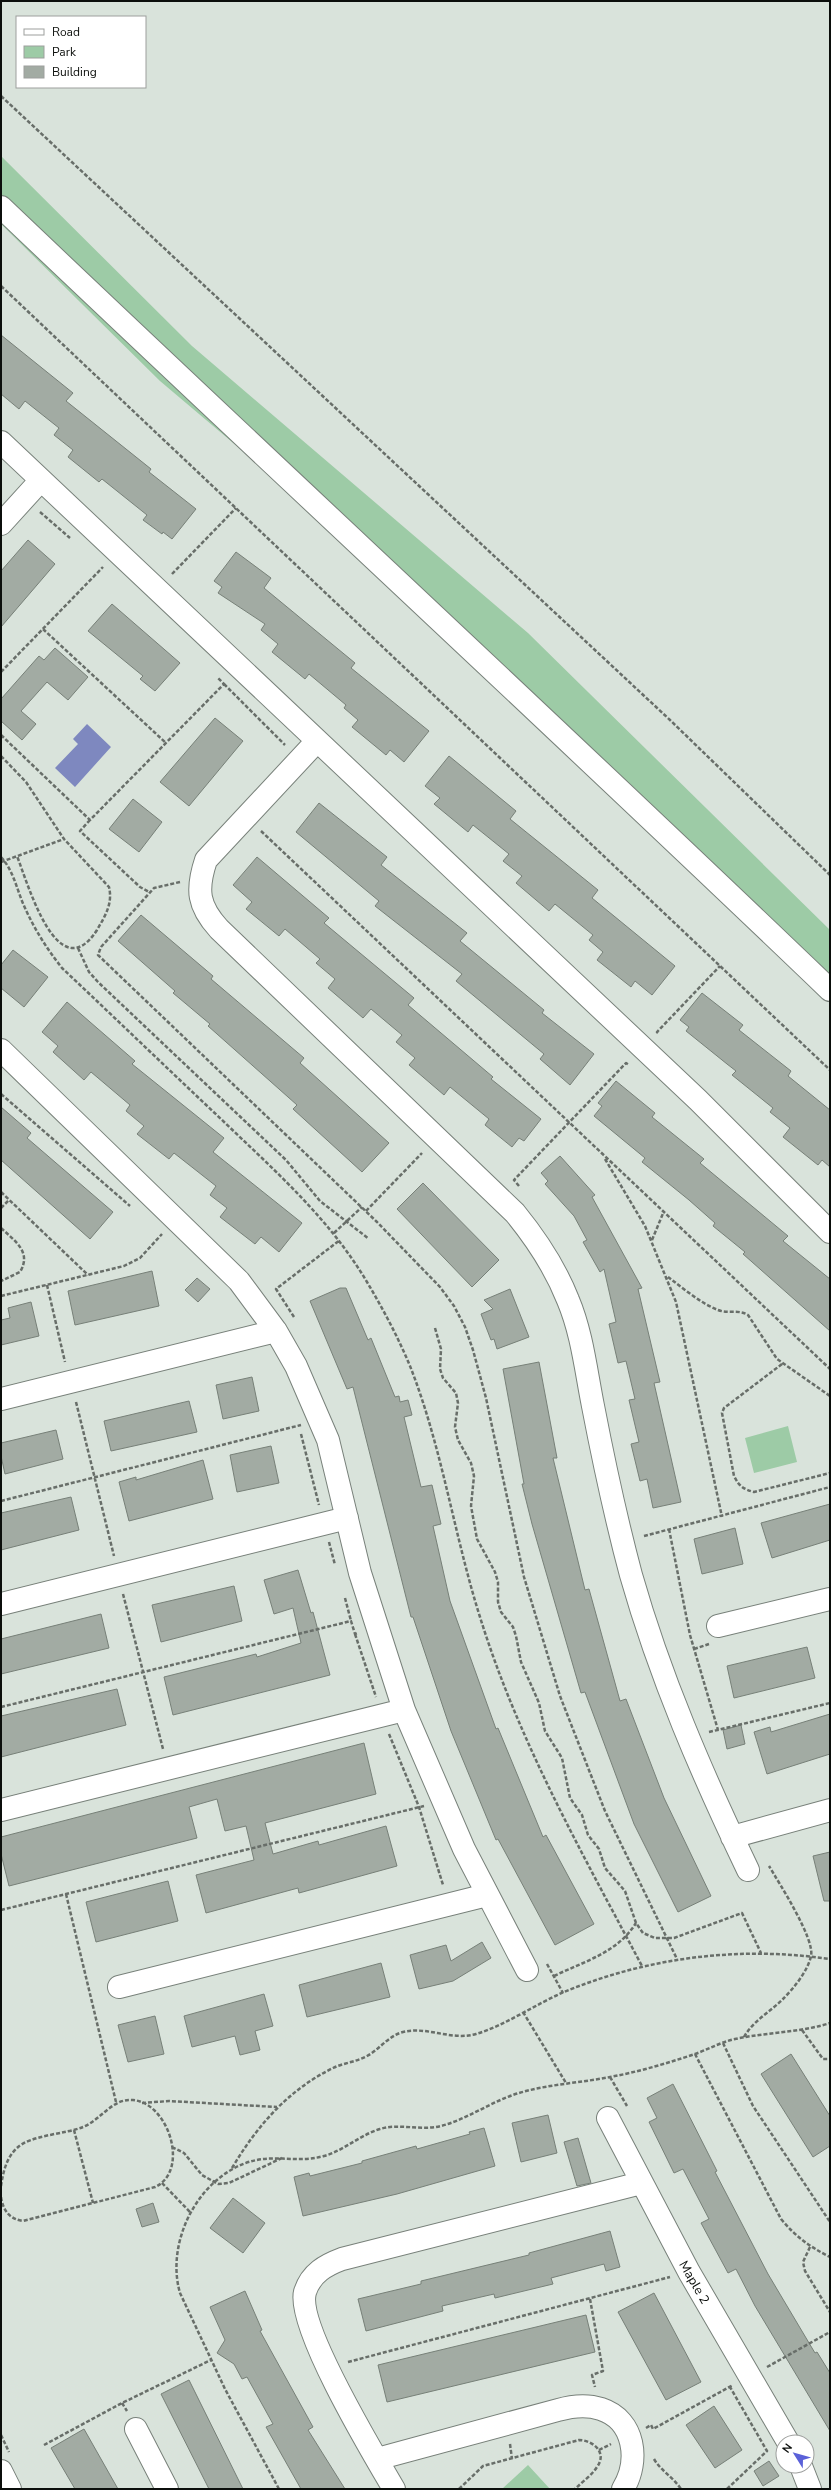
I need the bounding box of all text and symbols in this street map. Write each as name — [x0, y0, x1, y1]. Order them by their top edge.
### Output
legend — [16, 16, 146, 88]
text: Road — [52, 24, 80, 40]
text: Park — [52, 44, 77, 60]
text: Building — [52, 64, 97, 80]
street label: Maple 2 — [674, 2257, 714, 2308]
north arrow — [775, 2434, 815, 2474]
text: N — [779, 2440, 796, 2456]

